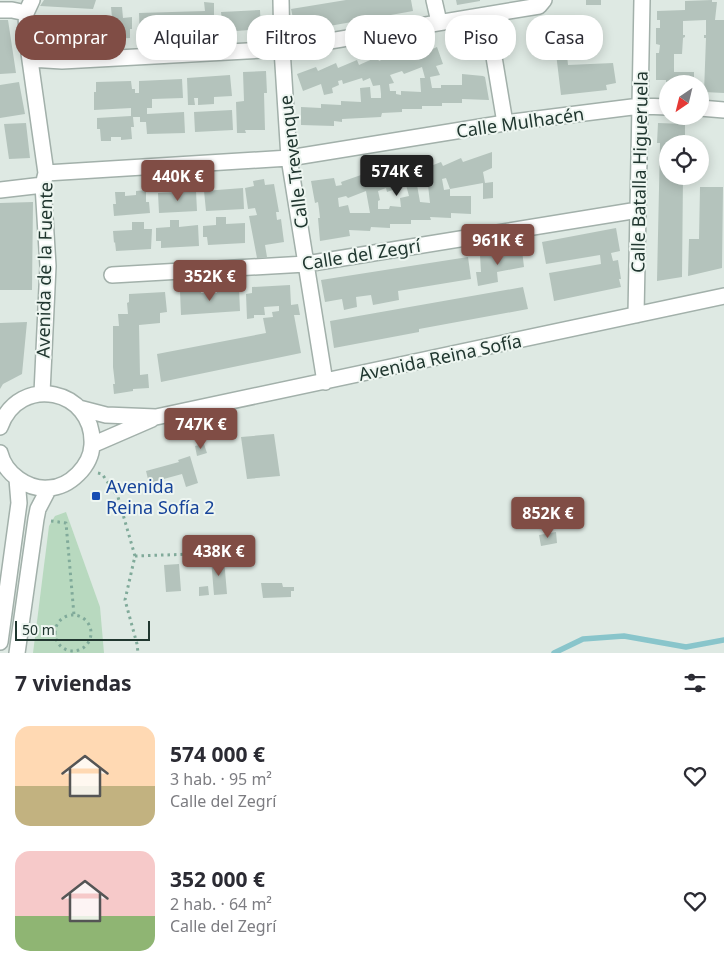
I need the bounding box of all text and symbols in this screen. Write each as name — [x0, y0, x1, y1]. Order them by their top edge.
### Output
chip: Comprar — [15, 15, 126, 60]
chip: Alquilar — [136, 15, 237, 60]
chip: Filtros — [247, 15, 335, 60]
chip: Nuevo — [345, 15, 435, 60]
chip: Piso — [445, 15, 516, 60]
chip: Casa — [526, 15, 603, 60]
street label: Calle Batalla Higueruela — [625, 71, 653, 273]
north arrow — [659, 75, 709, 125]
map controls — [659, 75, 709, 185]
street label: Calle Trevenque — [273, 94, 313, 230]
street label: Calle Mulhacén — [455, 101, 585, 143]
button: locate — [659, 135, 709, 185]
pin: 574K € — [356, 154, 438, 197]
pin: 440K € — [137, 160, 219, 202]
text: 574K € — [371, 160, 423, 182]
text: 440K € — [152, 165, 204, 187]
street label: Avenida de la Fuente — [30, 182, 58, 358]
pin: 961K € — [457, 224, 539, 266]
text: 961K € — [472, 229, 524, 251]
street label: Calle del Zegrí — [300, 233, 422, 275]
pin: 352K € — [169, 260, 251, 302]
text: 352K € — [184, 265, 236, 287]
street label: Avenida Reina Sofía — [356, 328, 524, 386]
pin: 747K € — [160, 408, 242, 450]
text: 747K € — [175, 413, 227, 435]
place label: Avenida Reina Sofía 2 — [106, 474, 215, 519]
marker: Avenida Reina Sofía 2 — [90, 490, 102, 502]
pin: 852K € — [507, 496, 589, 539]
text: 852K € — [522, 502, 574, 524]
pin: 438K € — [178, 534, 260, 577]
text: 438K € — [193, 540, 245, 562]
scale bar — [15, 618, 150, 641]
text: 50 m — [22, 620, 55, 639]
text: 7 viviendas — [15, 669, 132, 697]
icon: filters — [681, 669, 709, 697]
text: 574 000 € — [170, 740, 265, 768]
icon: home — [55, 746, 115, 806]
icon: heart — [681, 762, 709, 790]
text: 3 hab. · 95 m² — [170, 768, 272, 790]
text: Calle del Zegrí — [170, 790, 276, 812]
text: 352 000 € — [170, 865, 265, 893]
icon: home — [55, 871, 115, 931]
icon: heart — [681, 887, 709, 915]
text: 2 hab. · 64 m² — [170, 893, 272, 915]
text: Calle del Zegrí — [170, 915, 276, 937]

